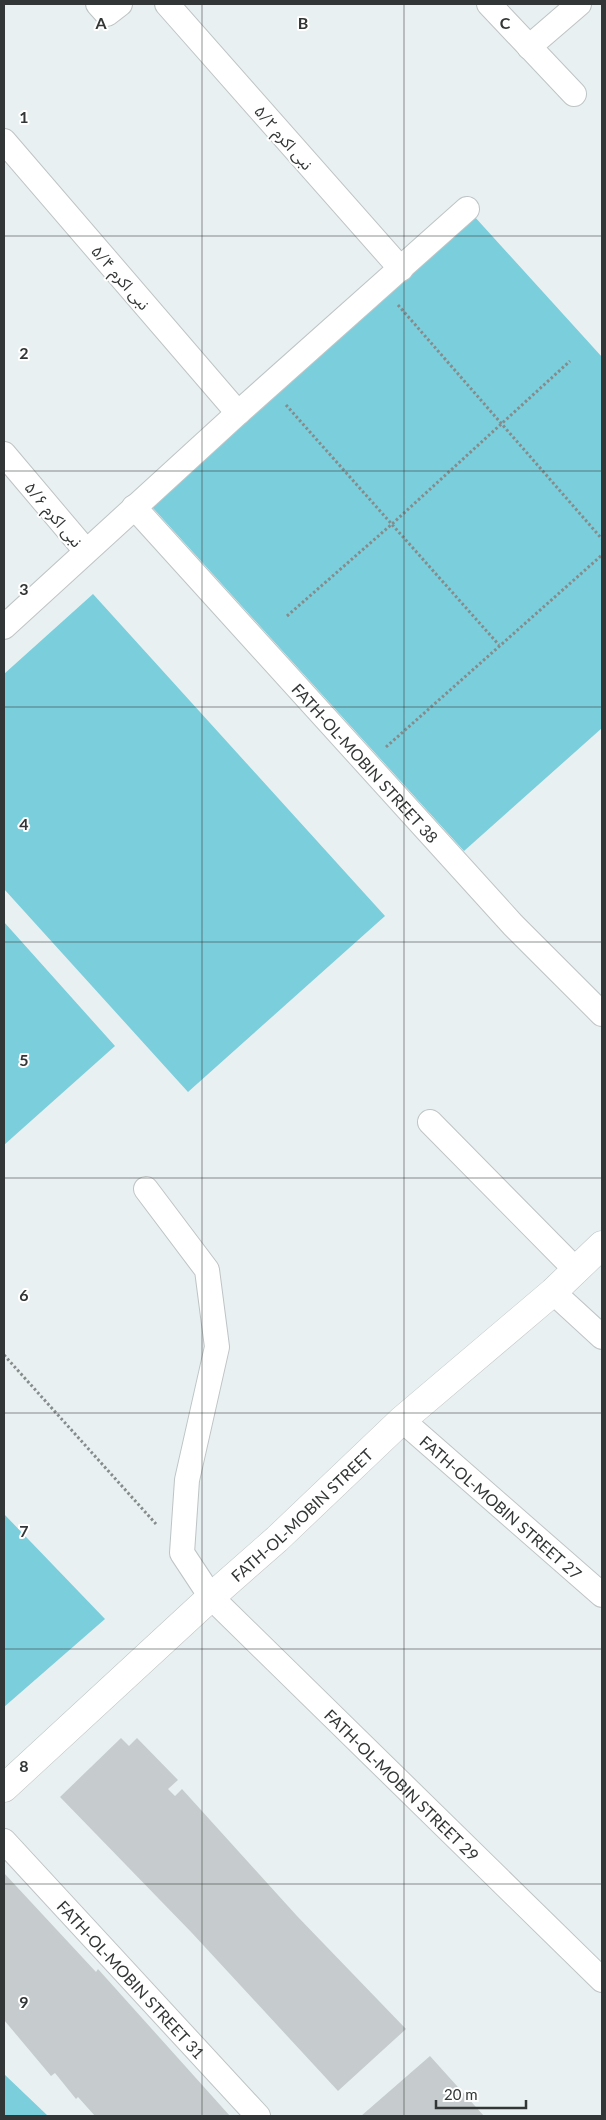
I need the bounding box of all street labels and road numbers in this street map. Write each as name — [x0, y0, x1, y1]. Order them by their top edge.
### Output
street label: نبی اکرم ۵/۲ — [248, 101, 317, 176]
street label: نبی اکرم ۵/۴ — [85, 241, 154, 316]
street label: نبی اکرم ۵/۶ — [18, 478, 87, 553]
street label: FATH-OL-MOBIN STREET 38 — [289, 679, 443, 846]
street label: FATH-OL-MOBIN STREET 27 — [417, 1431, 586, 1583]
street label: FATH-OL-MOBIN STREET — [227, 1444, 376, 1585]
street label: FATH-OL-MOBIN STREET 29 — [321, 1705, 483, 1864]
street label: FATH-OL-MOBIN STREET 31 — [54, 1896, 209, 2062]

